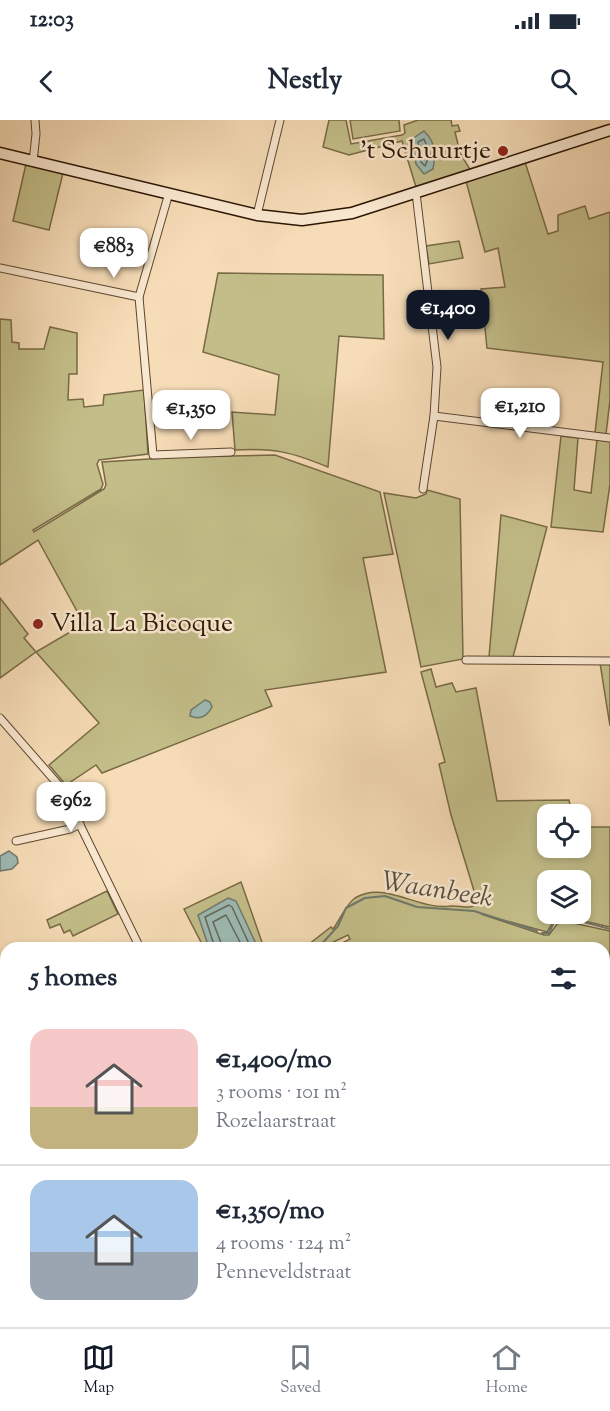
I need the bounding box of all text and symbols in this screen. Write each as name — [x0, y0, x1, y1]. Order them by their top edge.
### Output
text: 12:03 — [30, 5, 74, 37]
text: Nestly — [268, 62, 342, 101]
icon: back — [30, 65, 63, 98]
icon: search — [547, 65, 580, 98]
place label: 't Schuurtje — [360, 133, 491, 170]
marker: 't Schuurtje — [496, 144, 510, 158]
pin: €883 — [78, 228, 150, 279]
text: €883 — [94, 233, 134, 262]
pin: €1,400 — [399, 290, 497, 341]
text: €1,400 — [420, 295, 476, 324]
pin: €1,210 — [471, 388, 569, 439]
pin: €1,350 — [142, 390, 240, 441]
text: €1,210 — [495, 393, 545, 422]
text: €1,350 — [166, 395, 216, 424]
place label: Villa La Bicoque — [50, 606, 233, 643]
marker: Villa La Bicoque — [31, 617, 45, 631]
pin: €962 — [35, 782, 107, 833]
text: €962 — [50, 787, 92, 816]
map controls — [537, 804, 591, 924]
button: locate — [537, 804, 591, 858]
water label: Waanbeek — [379, 863, 495, 919]
button: layers — [537, 870, 591, 924]
text: 5 homes — [30, 960, 117, 997]
icon: filters — [547, 962, 580, 995]
text: €1,400/mo — [216, 1042, 332, 1079]
icon: home — [78, 1053, 150, 1125]
text: 3 rooms · 101 m² — [216, 1079, 347, 1108]
text: Rozelaarstraat — [216, 1108, 336, 1137]
text: €1,350/mo — [216, 1193, 324, 1230]
icon: home — [78, 1204, 150, 1276]
text: 4 rooms · 124 m² — [216, 1230, 351, 1259]
text: Penneveldstraat — [216, 1259, 351, 1288]
tab: Map — [82, 1341, 115, 1400]
tab: Saved — [280, 1341, 321, 1400]
tab: Home — [486, 1341, 528, 1400]

